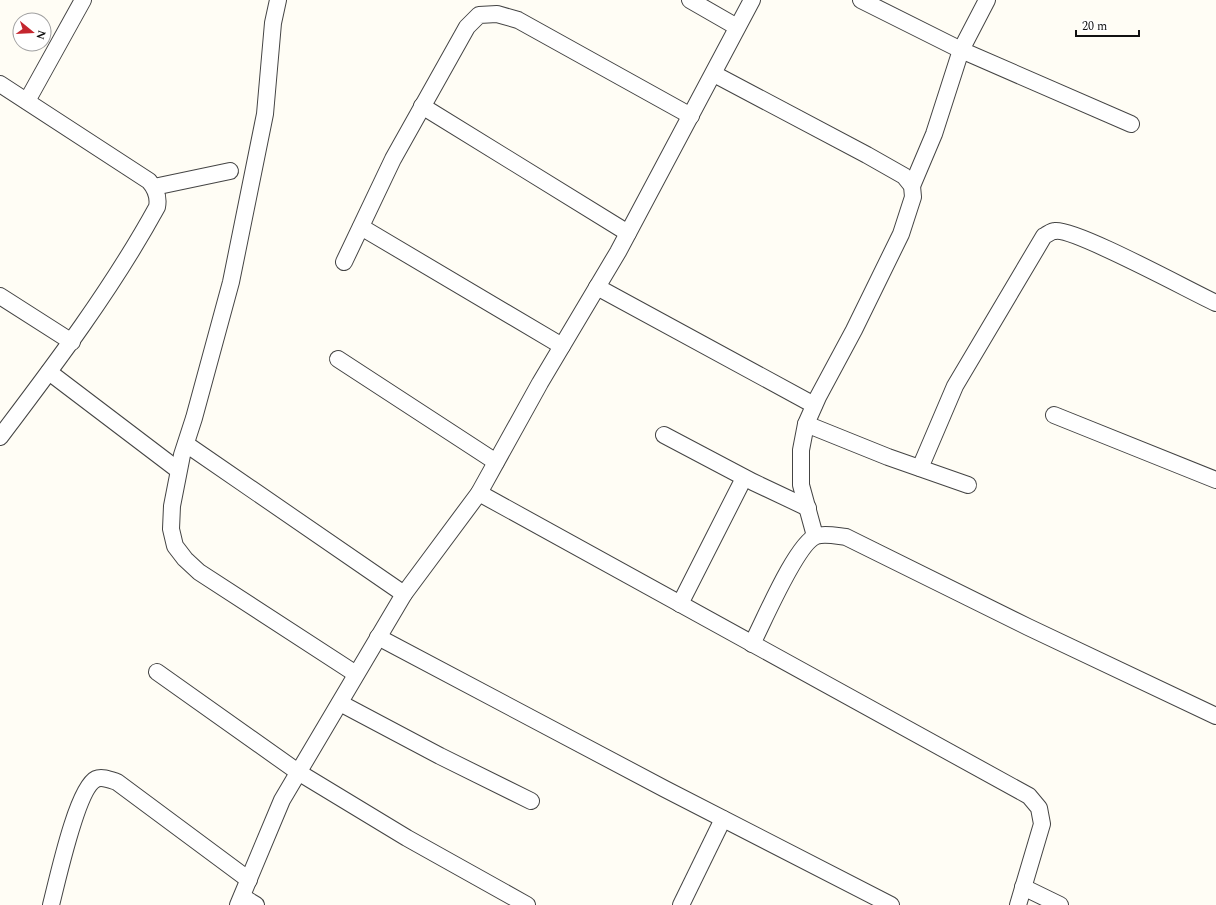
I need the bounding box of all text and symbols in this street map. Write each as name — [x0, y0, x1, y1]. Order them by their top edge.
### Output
north arrow — [12, 12, 52, 52]
scale bar — [1076, 12, 1139, 38]
text: 20 m — [1082, 17, 1107, 36]
text: N — [32, 28, 51, 42]

